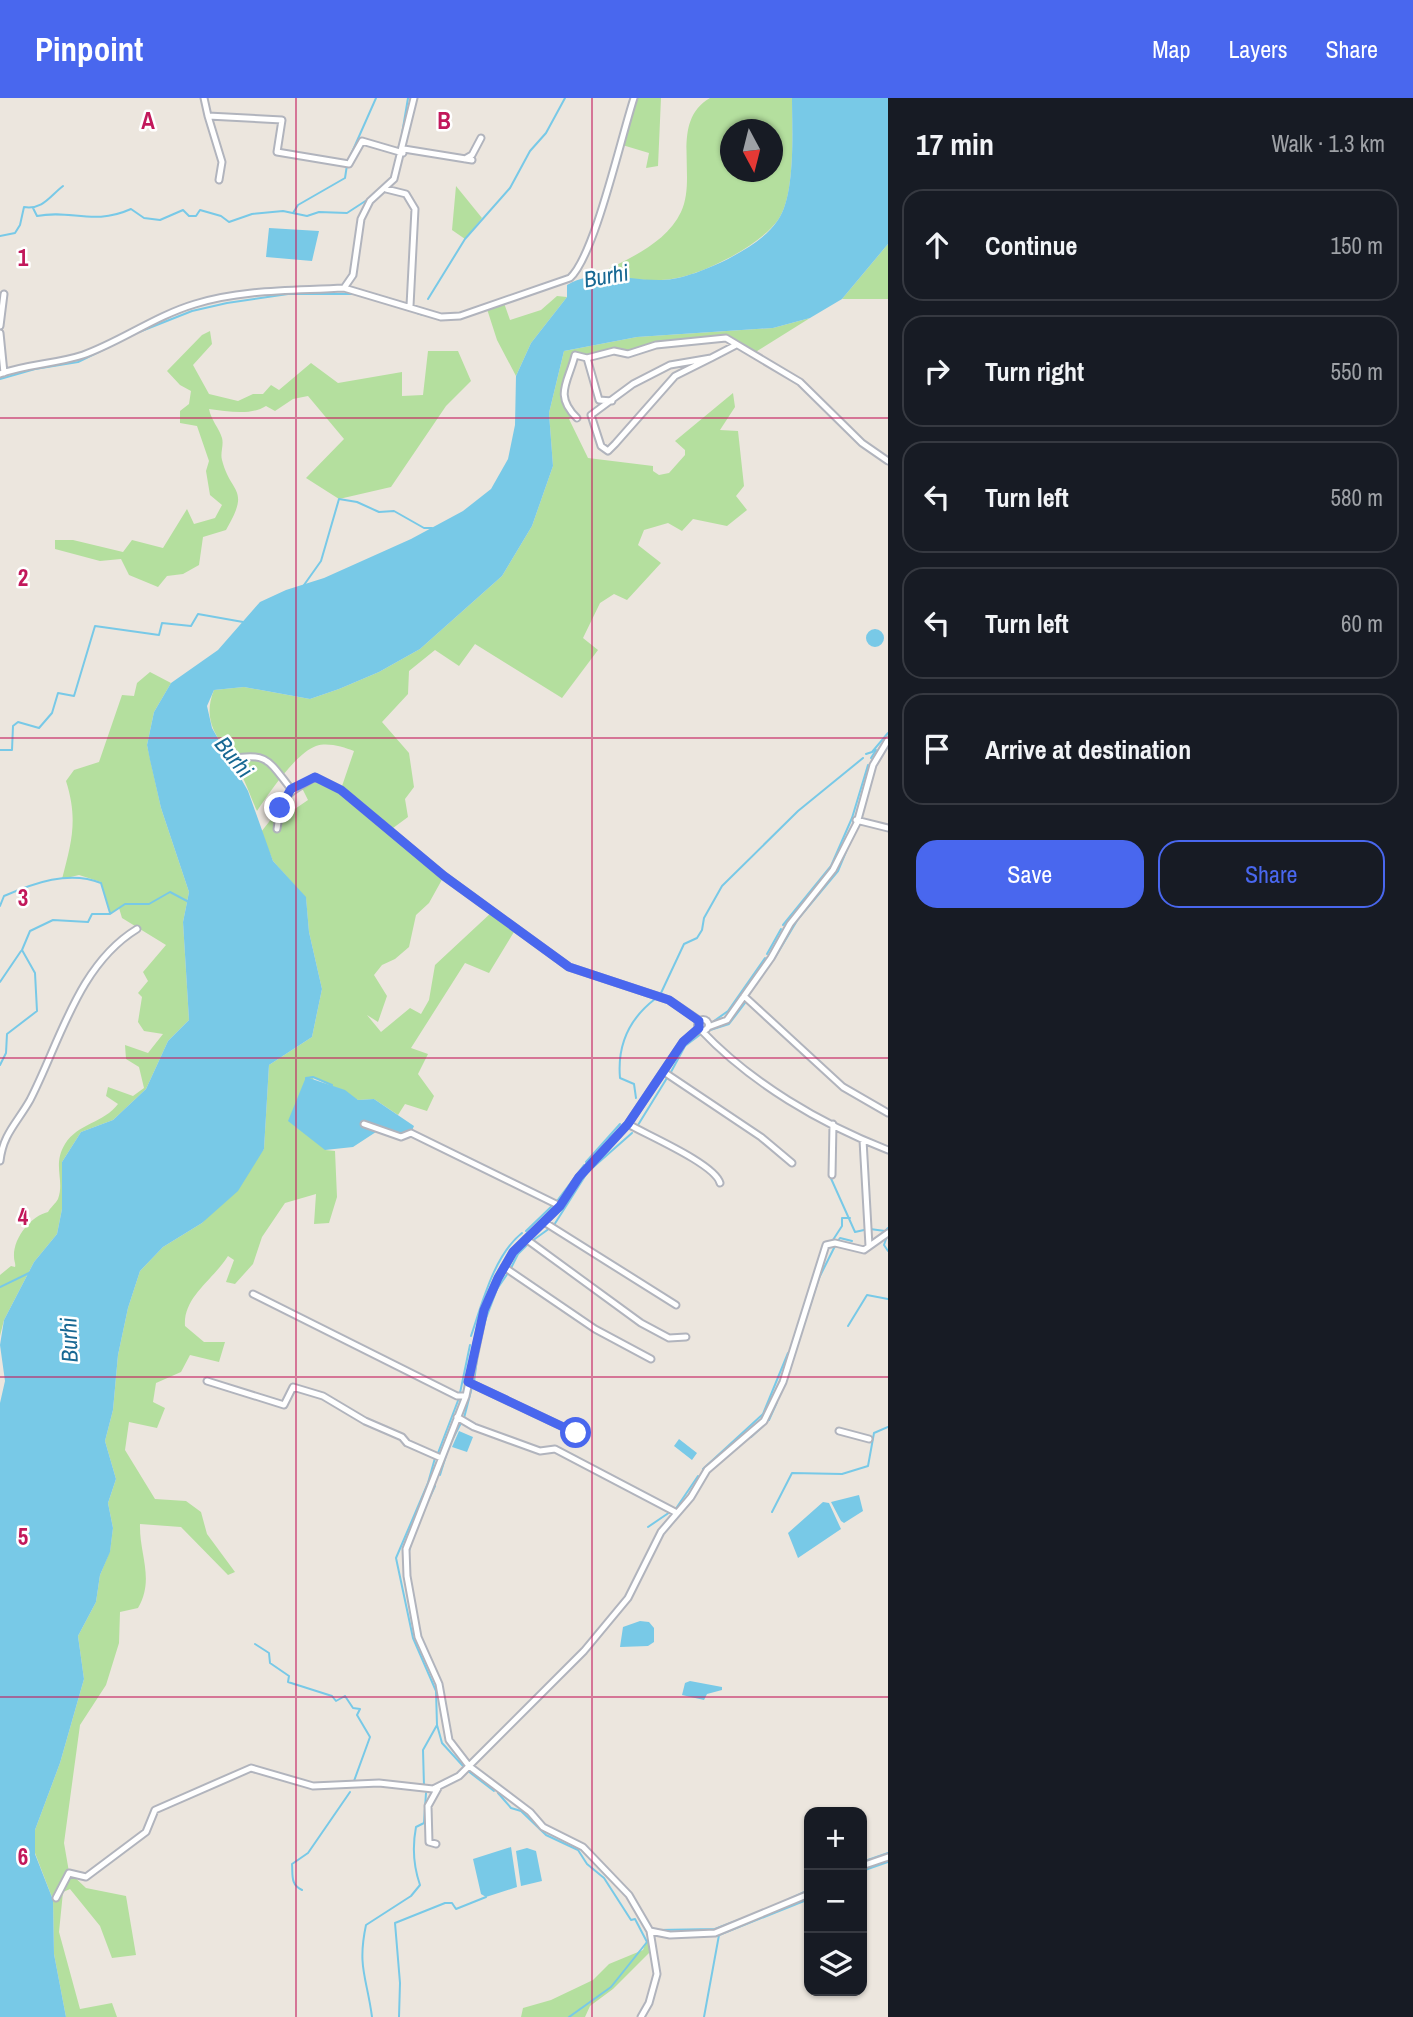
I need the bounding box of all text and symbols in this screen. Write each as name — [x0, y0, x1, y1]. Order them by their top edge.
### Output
text: Pinpoint — [35, 27, 143, 71]
text: Map — [1152, 33, 1190, 65]
text: Layers — [1228, 33, 1287, 65]
text: Share — [1325, 33, 1378, 65]
text: A — [141, 105, 155, 136]
text: B — [437, 105, 451, 136]
north arrow — [720, 119, 783, 182]
text: 17 min — [916, 124, 994, 164]
text: Walk · 1.3 km — [1271, 128, 1385, 159]
icon: ahead — [918, 226, 956, 264]
text: Continue — [985, 228, 1077, 263]
text: 150 m — [1331, 230, 1383, 261]
text: 1 — [18, 242, 29, 273]
water label: Burhi — [581, 256, 632, 295]
icon: right — [918, 352, 956, 390]
text: Turn right — [985, 354, 1084, 389]
text: 550 m — [1331, 356, 1383, 387]
icon: left — [918, 478, 956, 516]
text: Turn left — [985, 480, 1069, 515]
text: 580 m — [1331, 482, 1383, 513]
text: 2 — [18, 562, 28, 593]
icon: left — [918, 604, 956, 642]
text: Turn left — [985, 606, 1069, 641]
text: 60 m — [1341, 608, 1383, 639]
water label: Burhi — [208, 729, 261, 785]
icon: arrive — [918, 730, 956, 768]
text: Arrive at destination — [985, 732, 1191, 767]
route end — [264, 792, 295, 823]
button: Save — [916, 840, 1144, 908]
button: Share — [1158, 840, 1385, 908]
text: 3 — [18, 882, 28, 913]
text: 4 — [18, 1201, 29, 1232]
water label: Burhi — [52, 1316, 85, 1363]
route start — [560, 1417, 591, 1448]
text: 5 — [18, 1521, 28, 1552]
map controls — [804, 1807, 867, 1996]
button: + — [804, 1807, 867, 1870]
text: 6 — [18, 1841, 28, 1872]
button: − — [804, 1870, 867, 1933]
button: layers — [804, 1933, 867, 1996]

